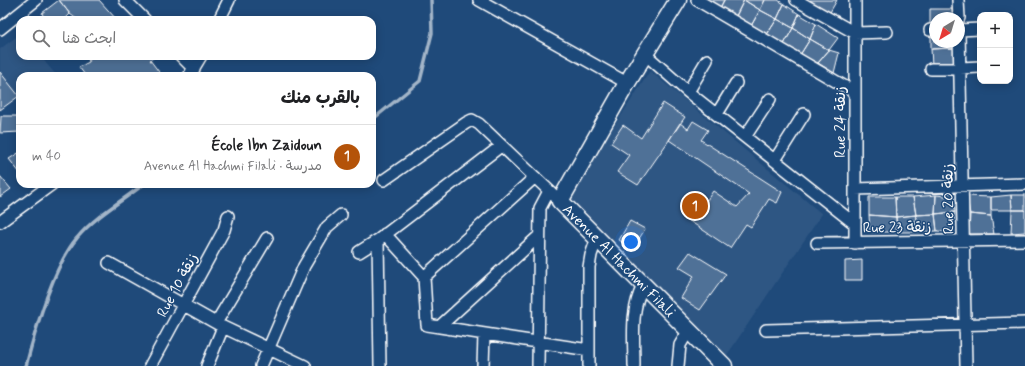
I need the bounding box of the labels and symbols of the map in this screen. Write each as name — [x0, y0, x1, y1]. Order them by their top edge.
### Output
north arrow — [929, 12, 965, 48]
street label: Rue 24 زنقة — [831, 86, 851, 158]
street label: Rue 20 زنقة — [938, 163, 960, 235]
pin: 1 — [682, 191, 708, 221]
street label: Avenue Al Hachmi Filali — [558, 200, 679, 322]
street label: Rue 23 زنقة — [863, 217, 932, 239]
your location — [621, 232, 641, 252]
street label: Rue 10 زنقة — [153, 250, 203, 321]

